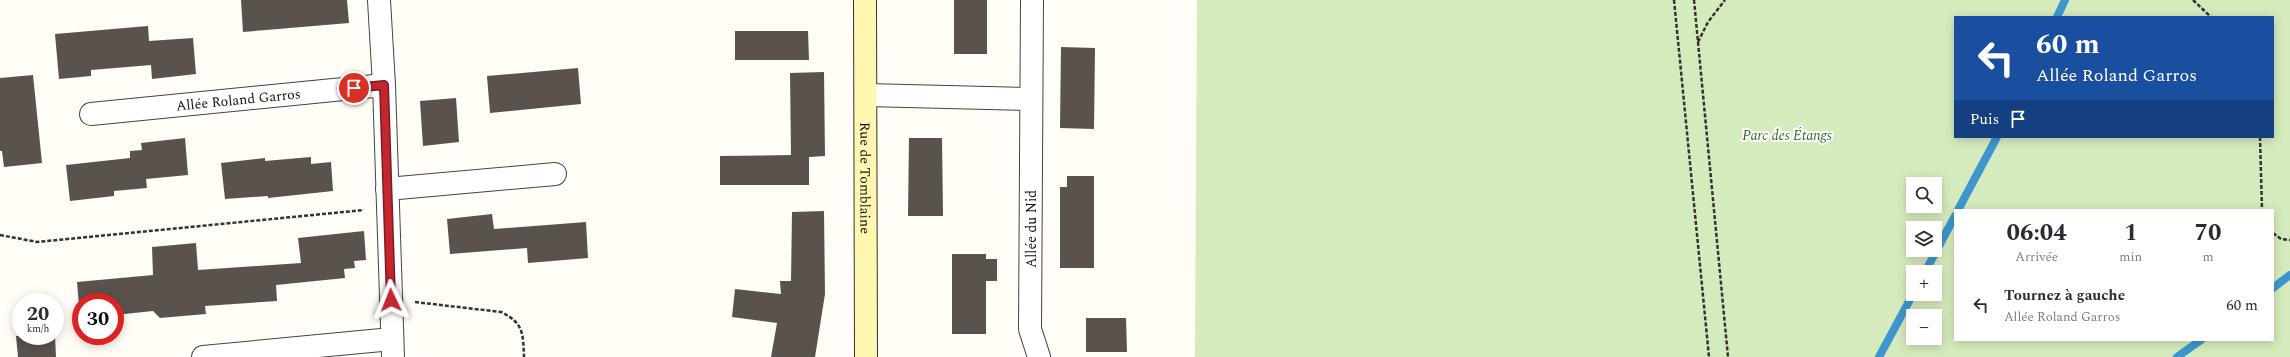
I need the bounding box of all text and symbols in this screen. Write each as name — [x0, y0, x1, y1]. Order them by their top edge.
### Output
text: 60 m — [2036, 23, 2100, 66]
icon: left — [1970, 32, 2022, 84]
text: Allée Roland Garros — [2036, 62, 2197, 89]
pin — [337, 71, 371, 105]
icon: arrive — [343, 77, 365, 99]
street label: Allée Roland Garros — [175, 83, 302, 116]
text: Puis — [1970, 108, 1999, 131]
icon: arrive — [2007, 108, 2029, 130]
street label: Rue de Tomblaine — [855, 122, 876, 234]
park label: Parc des Étangs — [1742, 125, 1832, 146]
map controls — [1906, 177, 1942, 345]
button: search — [1906, 177, 1942, 213]
street label: Allée du Nid — [1021, 190, 1042, 268]
text: 06:04 — [2007, 215, 2067, 251]
text: 1 — [2124, 215, 2137, 251]
text: 70 — [2195, 215, 2222, 251]
button: layers — [1906, 221, 1942, 257]
text: Arrivée — [2015, 247, 2058, 267]
text: min — [2119, 247, 2142, 267]
text: m — [2202, 247, 2214, 267]
button: + — [1906, 265, 1942, 301]
position arrow — [370, 279, 412, 321]
text: Tournez à gauche — [2004, 284, 2125, 307]
speed limit sign: 30 — [72, 293, 124, 345]
icon: left — [1970, 294, 1992, 316]
text: 60 m — [2226, 294, 2258, 317]
text: 20 — [27, 299, 49, 329]
text: Allée Roland Garros — [2004, 307, 2120, 327]
button: − — [1906, 309, 1942, 345]
text: km/h — [27, 321, 49, 337]

